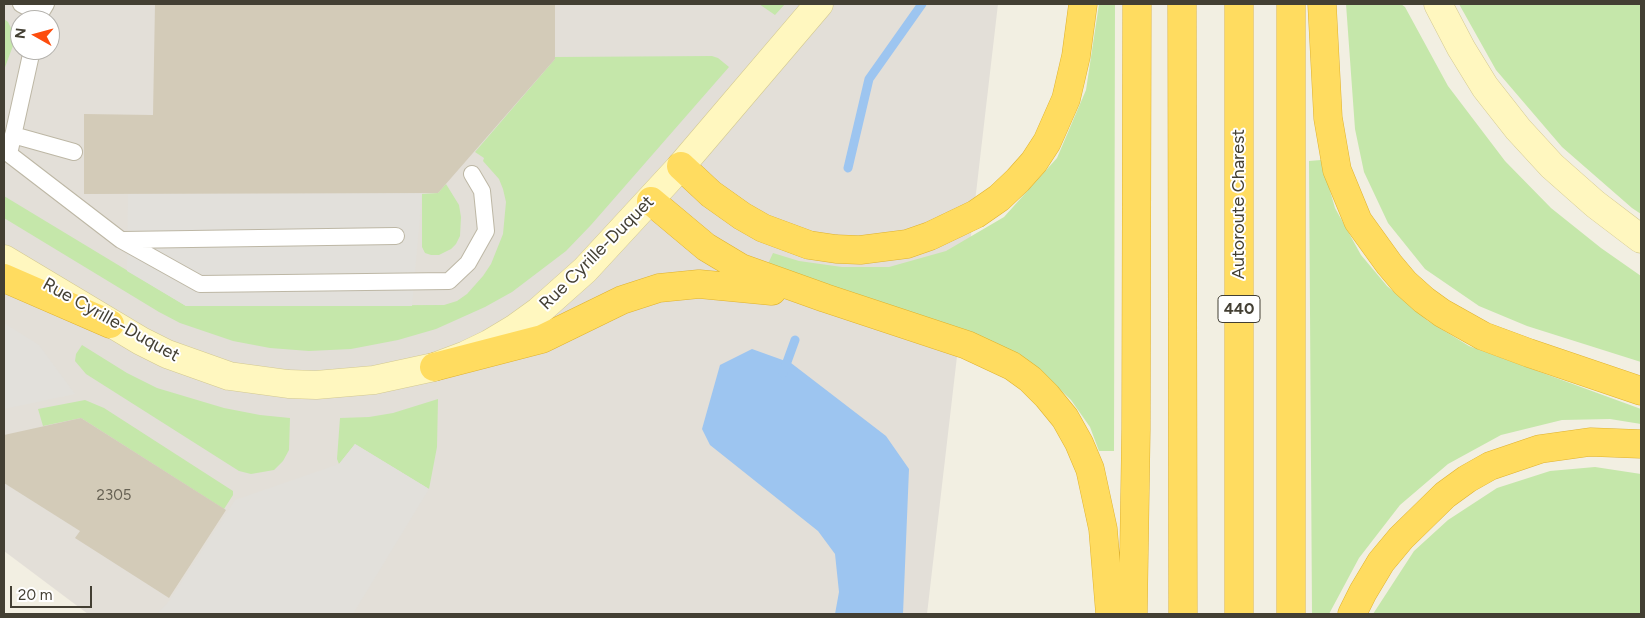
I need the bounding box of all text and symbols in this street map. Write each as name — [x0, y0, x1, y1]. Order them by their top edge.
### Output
north arrow — [10, 10, 60, 60]
text: N — [12, 27, 30, 40]
street label: Autoroute Charest — [1228, 129, 1250, 279]
street label: Rue Cyrille-Duquet — [535, 191, 659, 315]
street label: Rue Cyrille-Duquet — [39, 273, 183, 367]
road number: 440 — [1218, 296, 1260, 322]
house number: 2305 — [97, 487, 131, 505]
scale bar — [12, 576, 95, 608]
text: 20 m — [18, 586, 52, 604]

